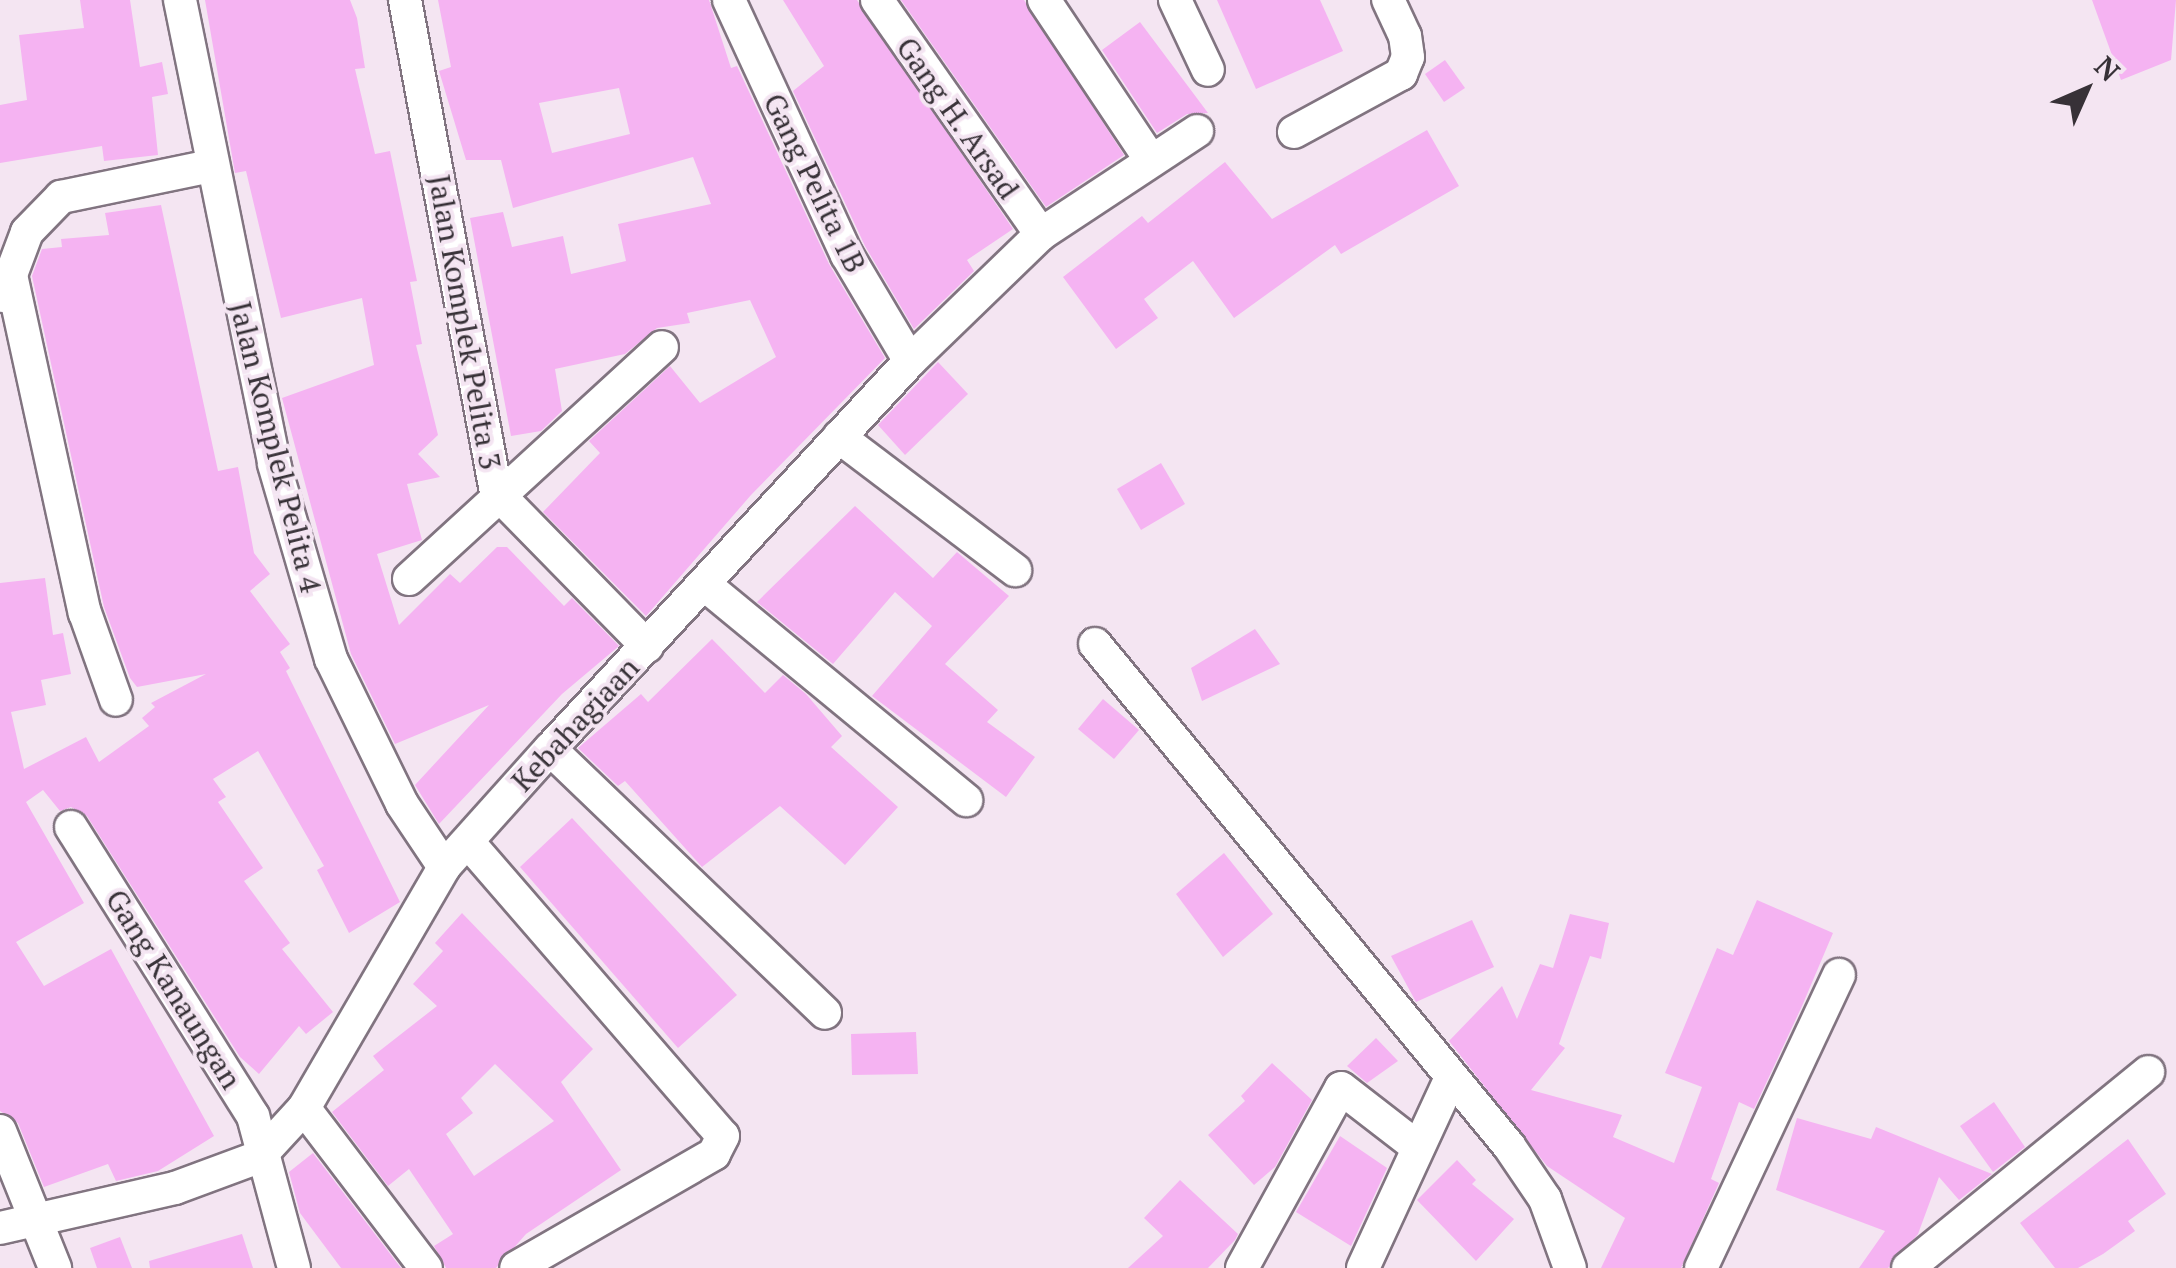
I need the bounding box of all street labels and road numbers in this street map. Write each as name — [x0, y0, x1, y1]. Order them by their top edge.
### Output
street label: Gang H. Arsad — [888, 29, 1028, 207]
street label: Gang Pelita 1B — [756, 88, 874, 278]
street label: Jalan Komplek Pelita 3 — [421, 172, 509, 472]
street label: Jalan Komplek Pelita 4 — [222, 298, 330, 596]
street label: Kebahagiaan — [504, 649, 646, 799]
street label: Gang Kanaungan — [98, 883, 250, 1095]

